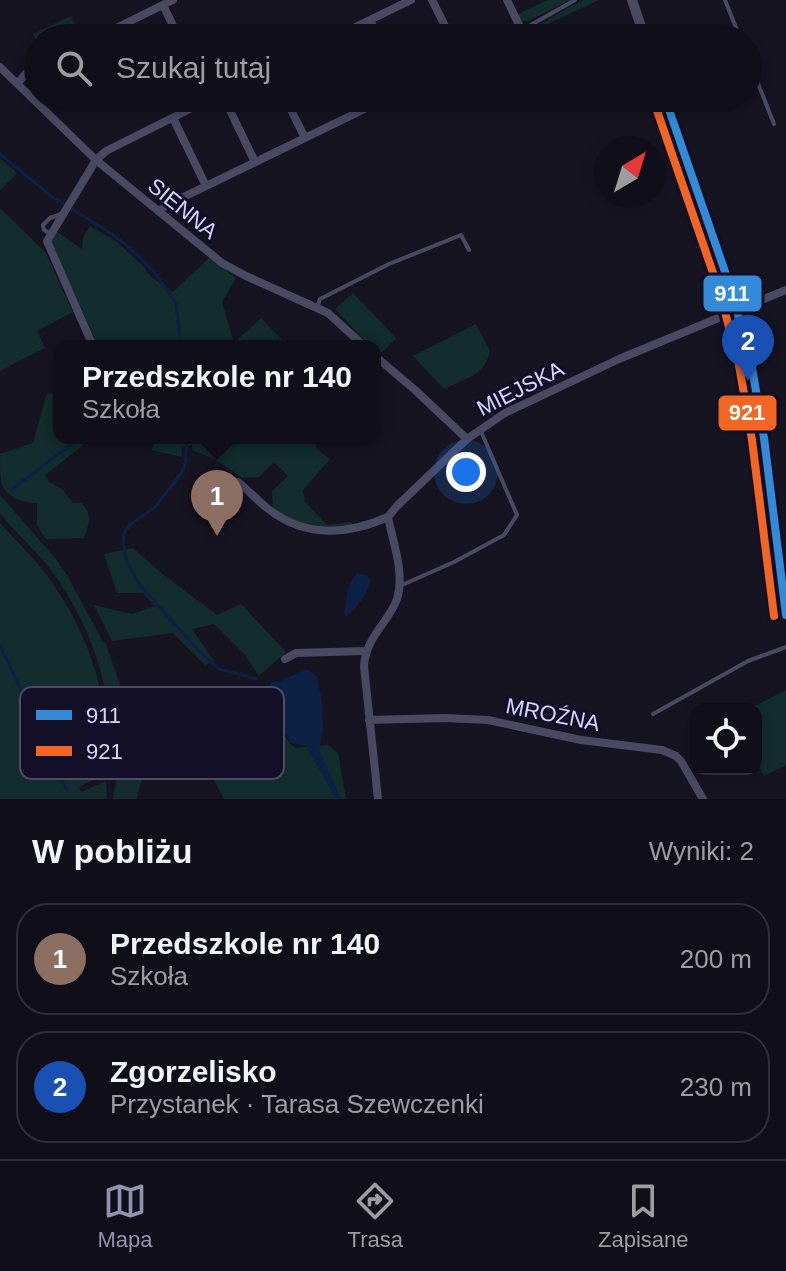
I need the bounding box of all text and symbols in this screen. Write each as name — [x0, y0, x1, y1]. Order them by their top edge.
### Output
search box — [24, 24, 762, 112]
icon: search — [52, 46, 96, 90]
text: Szukaj tutaj — [116, 51, 271, 84]
north arrow — [594, 136, 666, 208]
street label: SIENNA — [143, 173, 223, 244]
line badge: 911 — [702, 274, 763, 313]
text: 911 — [714, 281, 750, 306]
pin: 2 — [722, 315, 774, 381]
popup — [53, 340, 381, 444]
street label: MIEJSKA — [473, 356, 568, 421]
text: Przedszkole nr 140 — [82, 360, 352, 393]
text: Szkoła — [82, 394, 160, 424]
line badge: 921 — [717, 394, 778, 432]
text: 921 — [729, 400, 765, 425]
your location — [446, 452, 486, 492]
pin: 1 — [191, 470, 243, 536]
legend — [20, 687, 284, 779]
street label: MROŹNA — [504, 693, 602, 736]
text: 911 — [86, 703, 121, 728]
map controls — [690, 703, 762, 775]
button: locate — [690, 703, 762, 775]
text: 921 — [86, 739, 123, 764]
text: W pobliżu — [32, 832, 193, 870]
text: Wyniki: 2 — [649, 836, 754, 866]
text: Przedszkole nr 140 — [110, 927, 380, 960]
text: 1 — [53, 944, 67, 974]
text: 200 m — [680, 944, 752, 974]
text: Szkoła — [110, 961, 188, 991]
text: Zgorzelisko — [110, 1055, 277, 1088]
text: 2 — [53, 1072, 67, 1102]
text: 230 m — [680, 1072, 752, 1102]
text: Przystanek · Tarasa Szewczenki — [110, 1089, 484, 1119]
tab: Mapa — [98, 1179, 153, 1253]
tab: Trasa — [348, 1179, 403, 1253]
tab: Zapisane — [598, 1179, 688, 1253]

